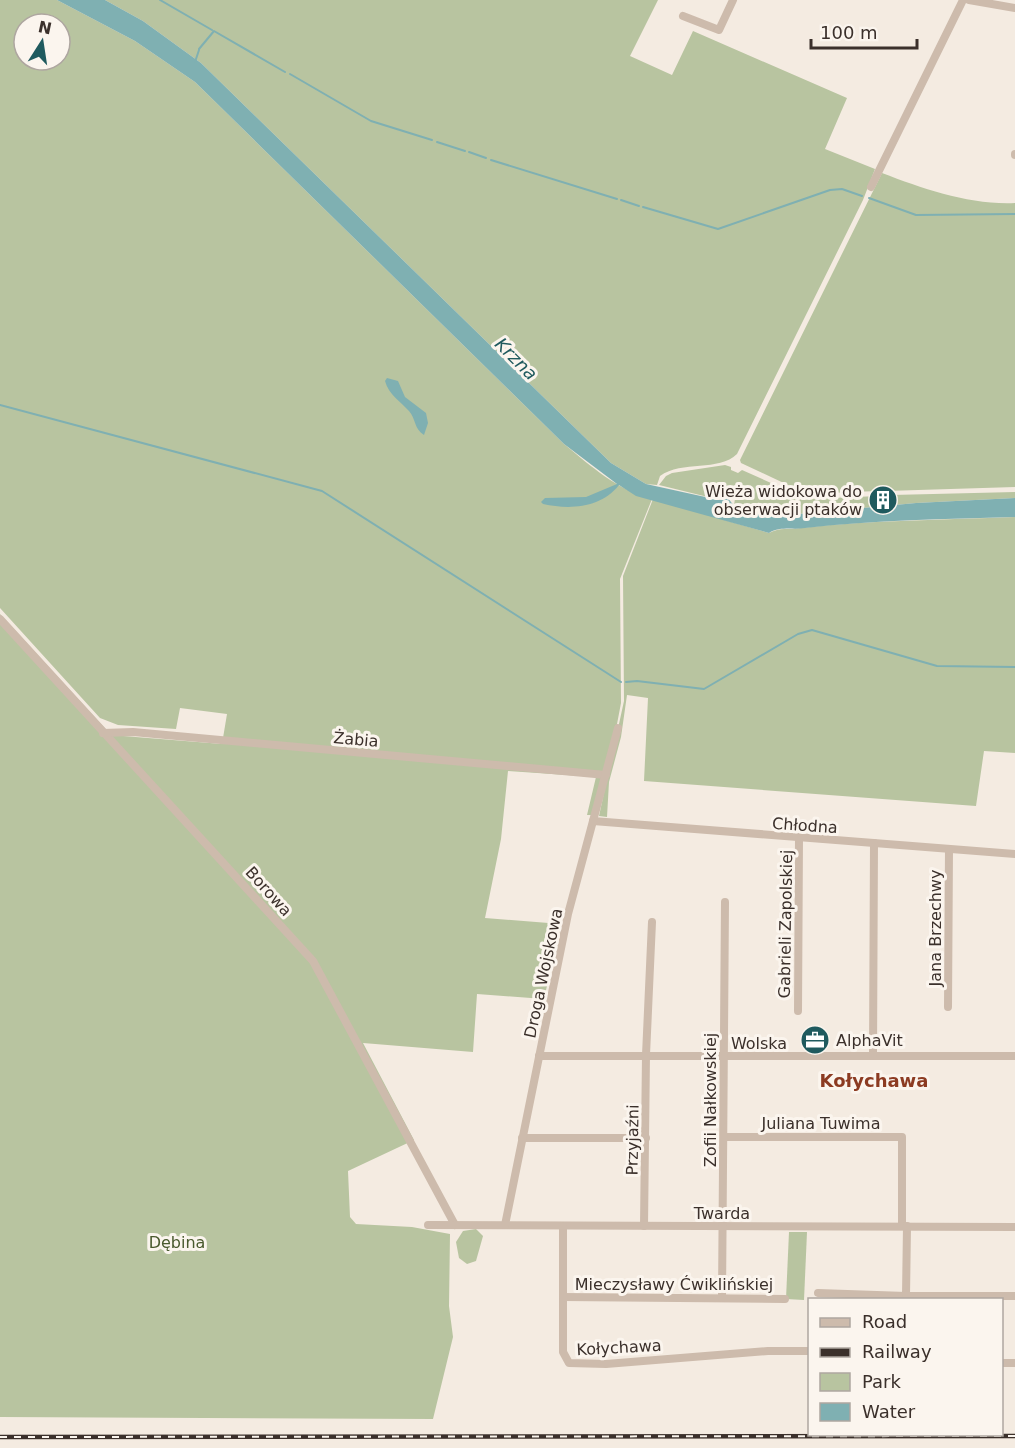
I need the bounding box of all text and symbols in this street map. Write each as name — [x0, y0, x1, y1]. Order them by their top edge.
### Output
north arrow — [12, 12, 72, 72]
scale bar — [811, 12, 918, 50]
text: N — [36, 17, 54, 39]
text: 100 m — [820, 22, 878, 43]
water label: Krzna — [491, 333, 542, 384]
place label: Wieża widokowa do obserwacji ptaków — [705, 482, 862, 519]
building icon: Wieża widokowa do obserwacji ptaków — [867, 484, 899, 516]
street label: Żabia — [333, 728, 379, 751]
street label: Chłodna — [772, 814, 838, 837]
street label: Gabrieli Zapolskiej — [775, 850, 796, 999]
street label: Borowa — [242, 863, 296, 920]
street label: Jana Brzechwy — [926, 870, 945, 987]
street label: Droga Wojskowa — [520, 906, 567, 1040]
office icon: AlphaVit — [799, 1024, 831, 1056]
place label: AlphaVit — [836, 1031, 903, 1050]
street label: Zofii Nałkowskiej — [701, 1033, 720, 1167]
street label: Wolska — [731, 1034, 787, 1053]
district label: Kołychawa — [820, 1070, 928, 1091]
street label: Przyjaźni — [622, 1104, 643, 1176]
street label: Juliana Tuwima — [761, 1114, 881, 1133]
street label: Twarda — [693, 1204, 750, 1223]
park label: Dębina — [149, 1233, 205, 1252]
street label: Mieczysławy Ćwiklińskiej — [575, 1275, 773, 1294]
legend — [808, 1298, 1003, 1436]
text: Road — [862, 1311, 907, 1332]
street label: Kołychawa — [576, 1336, 662, 1359]
text: Railway — [862, 1341, 932, 1362]
text: Park — [862, 1371, 901, 1392]
text: Water — [862, 1401, 916, 1422]

